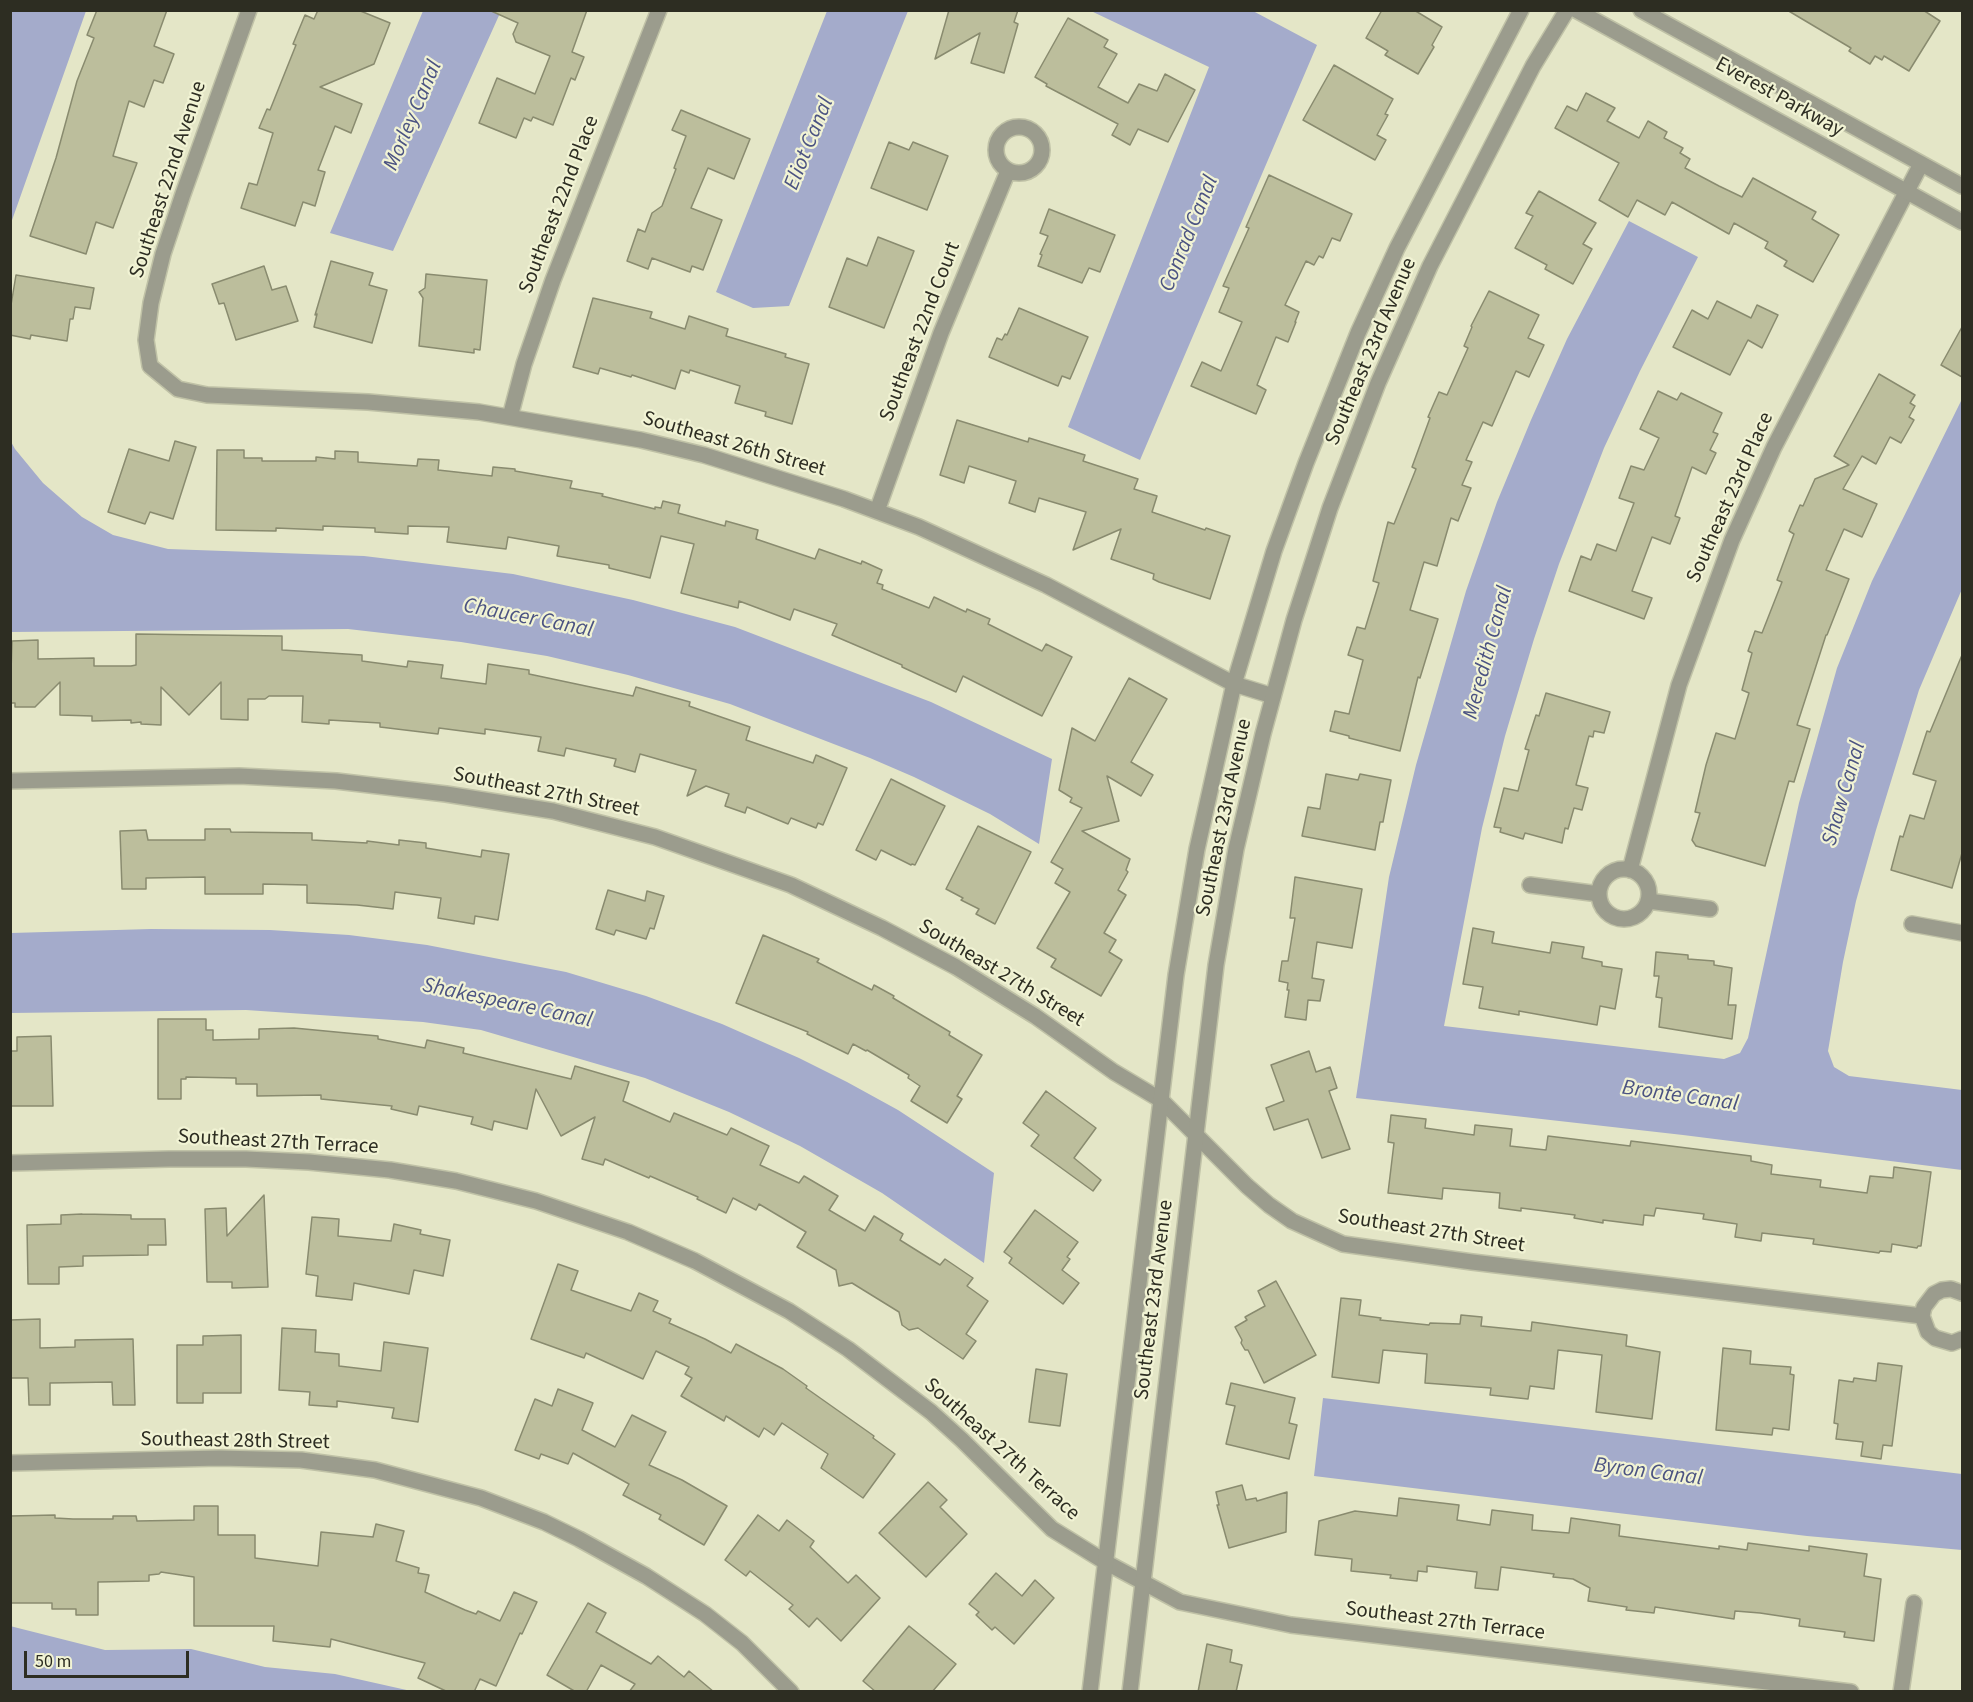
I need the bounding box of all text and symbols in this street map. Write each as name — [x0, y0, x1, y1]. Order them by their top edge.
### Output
street label: Everest Parkway — [1710, 52, 1848, 144]
water label: Morley Canal — [379, 57, 449, 175]
street label: Southeast 22nd Avenue — [125, 78, 213, 282]
water label: Eliot Canal — [780, 94, 840, 194]
street label: Southeast 22nd Place — [514, 112, 606, 298]
water label: Conrad Canal — [1155, 172, 1225, 296]
street label: Southeast 22nd Court — [875, 239, 967, 425]
street label: Southeast 23rd Avenue — [1321, 254, 1423, 450]
street label: Southeast 26th Street — [640, 407, 828, 483]
street label: Southeast 23rd Place — [1682, 409, 1780, 587]
water label: Meredith Canal — [1459, 584, 1519, 722]
water label: Chaucer Canal — [461, 594, 595, 644]
street label: Southeast 23rd Avenue — [1192, 717, 1258, 919]
water label: Shaw Canal — [1818, 739, 1872, 849]
street label: Southeast 27th Street — [451, 763, 641, 823]
street label: Southeast 27th Street — [913, 914, 1089, 1034]
water label: Shakespeare Canal — [420, 973, 594, 1035]
water label: Bronte Canal — [1620, 1076, 1740, 1118]
street label: Southeast 27th Terrace — [177, 1125, 379, 1161]
street label: Southeast 23rd Avenue — [1130, 1198, 1180, 1402]
street label: Southeast 27th Street — [1336, 1205, 1526, 1259]
street label: Southeast 27th Terrace — [918, 1373, 1084, 1527]
street label: Southeast 28th Street — [140, 1428, 330, 1456]
water label: Byron Canal — [1592, 1453, 1704, 1493]
street label: Southeast 27th Terrace — [1344, 1597, 1546, 1647]
scale bar — [27, 1639, 192, 1677]
text: 50 m — [35, 1649, 71, 1674]

